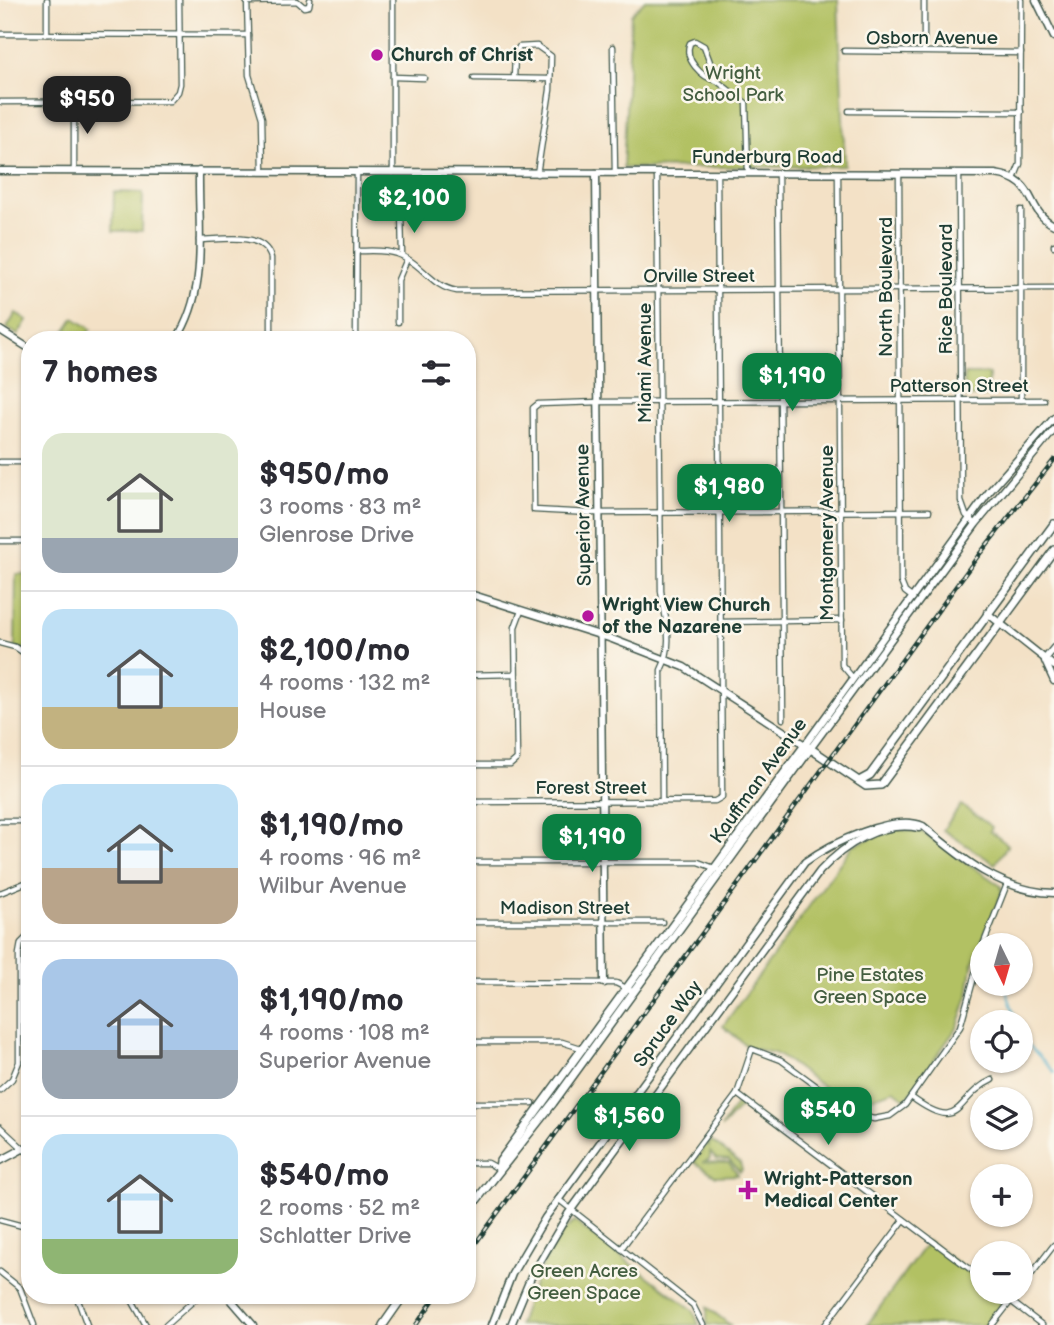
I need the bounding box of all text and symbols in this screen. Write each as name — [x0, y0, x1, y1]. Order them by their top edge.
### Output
street label: Osborn Avenue — [866, 27, 998, 50]
place label: Church of Christ — [391, 44, 534, 67]
marker: Church of Christ — [369, 47, 385, 63]
park label: Wright School Park — [682, 62, 784, 107]
pin: $950 — [46, 76, 128, 136]
text: $950 — [59, 85, 115, 113]
street label: Funderburg Road — [691, 146, 843, 169]
pin: $2,100 — [357, 176, 471, 235]
text: $2,100 — [378, 184, 450, 212]
street label: North Boulevard — [875, 217, 898, 357]
street label: Rice Boulevard — [935, 224, 958, 354]
street label: Orville Street — [643, 265, 755, 288]
street label: Miami Avenue — [634, 303, 657, 423]
icon: filters — [417, 354, 455, 392]
pin: $1,190 — [735, 354, 849, 413]
text: 7 homes — [42, 355, 158, 391]
text: $1,190 — [758, 362, 826, 390]
street label: Patterson Street — [889, 375, 1029, 398]
street label: Superior Avenue — [571, 444, 597, 586]
street label: Montgomery Avenue — [816, 445, 839, 621]
text: $950/mo — [259, 457, 389, 493]
icon: home — [98, 461, 182, 545]
pin: $1,980 — [672, 464, 786, 524]
text: $1,980 — [693, 473, 765, 501]
text: 3 rooms · 83 m² — [259, 493, 421, 521]
text: Glenrose Drive — [259, 521, 414, 549]
place label: Wright View Church of the Nazarene — [602, 594, 770, 639]
marker: Wright View Church of the Nazarene — [580, 608, 596, 624]
text: $2,100/mo — [259, 633, 410, 669]
icon: home — [98, 637, 182, 721]
text: 4 rooms · 132 m² — [259, 669, 430, 697]
text: House — [259, 697, 326, 725]
street label: Kauffman Avenue — [706, 714, 812, 848]
street label: Forest Street — [535, 777, 647, 800]
text: $1,190/mo — [259, 808, 404, 844]
icon: home — [98, 812, 182, 896]
pin: $1,190 — [535, 814, 649, 874]
text: $1,190 — [558, 823, 626, 851]
text: 4 rooms · 96 m² — [259, 844, 421, 872]
text: Wilbur Avenue — [259, 872, 407, 900]
street label: Madison Street — [500, 897, 630, 920]
north arrow — [970, 933, 1032, 996]
map controls — [970, 933, 1033, 1304]
park label: Pine Estates Green Space — [813, 964, 927, 1009]
street label: Spruce Way — [629, 976, 707, 1072]
text: $1,190/mo — [259, 983, 404, 1019]
icon: home — [98, 987, 182, 1071]
button: locate — [970, 1010, 1033, 1073]
text: 4 rooms · 108 m² — [259, 1019, 430, 1047]
text: Superior Avenue — [259, 1047, 431, 1075]
button: layers — [970, 1087, 1033, 1150]
pin: $540 — [787, 1088, 869, 1147]
pin: $1,560 — [572, 1094, 686, 1153]
text: $540 — [800, 1096, 856, 1124]
text: $1,560 — [593, 1102, 665, 1130]
text: $540/mo — [259, 1158, 389, 1194]
icon: home — [98, 1162, 182, 1246]
button: + — [970, 1164, 1033, 1227]
place label: Wright-Patterson Medical Center — [764, 1168, 913, 1213]
marker: Wright-Patterson Medical Center — [738, 1180, 758, 1200]
text: 2 rooms · 52 m² — [259, 1194, 420, 1222]
text: Schlatter Drive — [259, 1222, 412, 1250]
button: − — [970, 1241, 1033, 1304]
park label: Green Acres Green Space — [527, 1260, 641, 1305]

